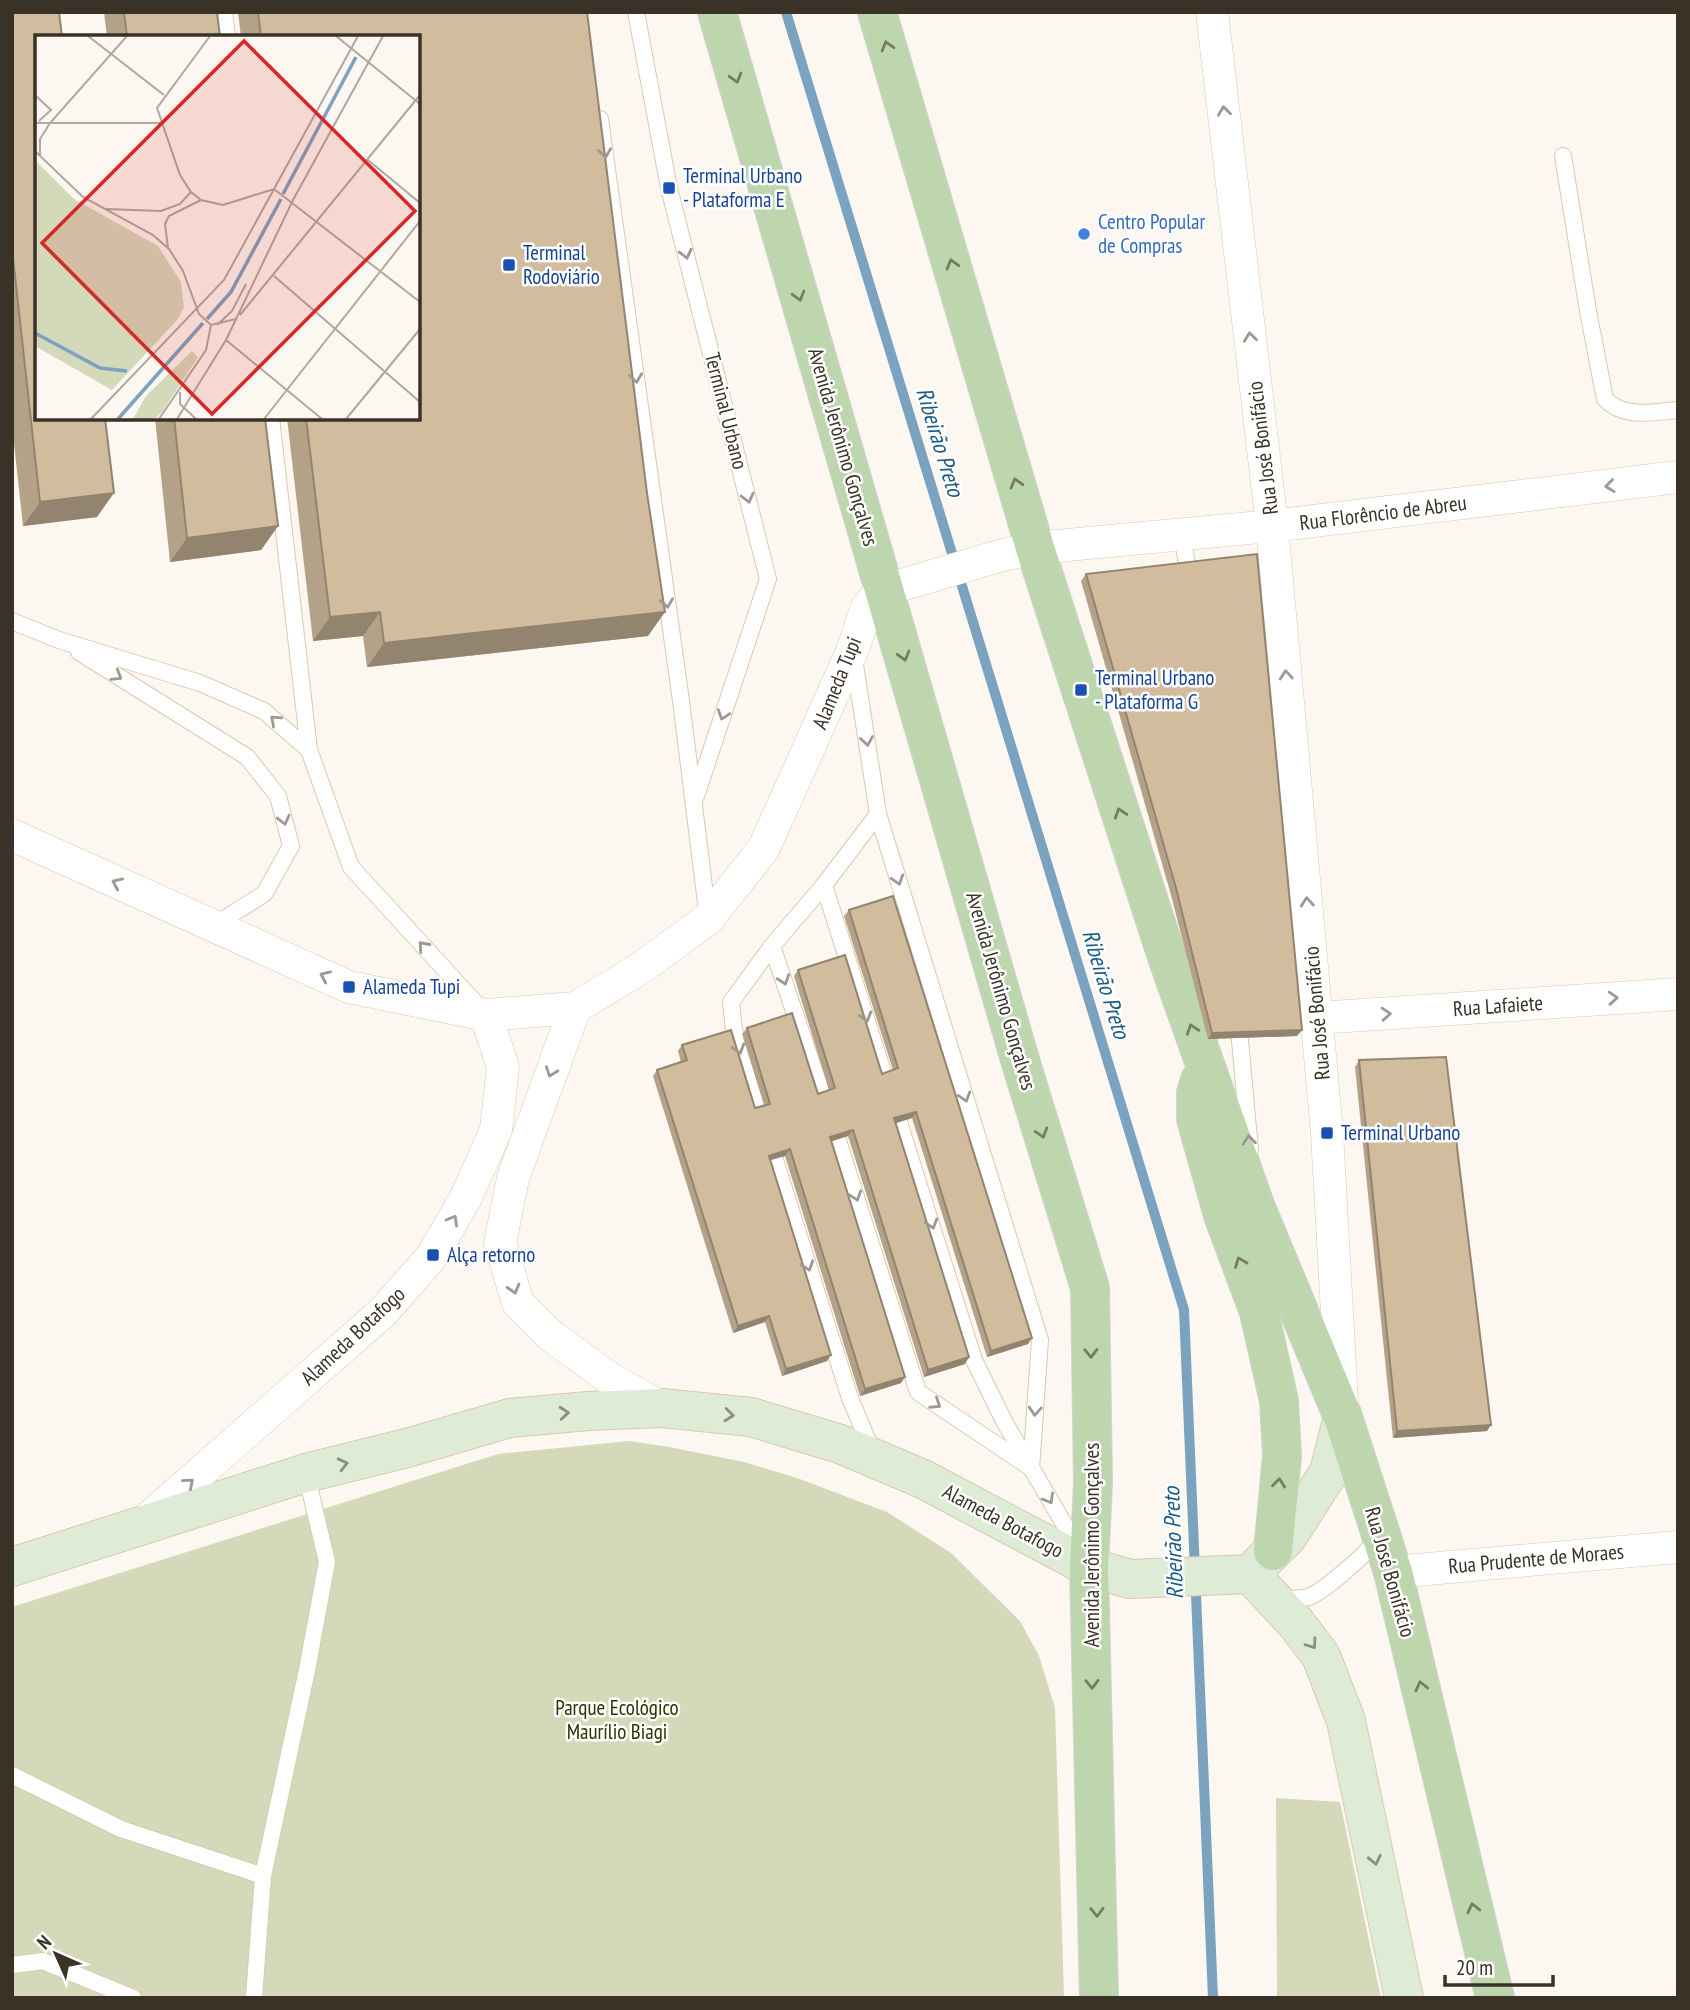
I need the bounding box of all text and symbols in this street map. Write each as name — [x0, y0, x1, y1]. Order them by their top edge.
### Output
inset map — [35, 35, 420, 420]
one-way arrow — [881, 40, 896, 52]
one-way arrow — [728, 72, 742, 84]
one-way arrow — [1216, 105, 1231, 116]
one-way arrow — [597, 147, 612, 159]
place label: Terminal Urbano - Plataforma E — [683, 162, 802, 213]
marker: Terminal Urbano - Plataforma E — [661, 180, 677, 196]
place label: Centro Popular de Compras — [1098, 208, 1205, 259]
marker: Centro Popular de Compras — [1076, 226, 1092, 242]
place label: Terminal Rodoviário — [523, 239, 600, 290]
one-way arrow — [678, 248, 692, 260]
marker: Terminal Rodoviário — [501, 257, 517, 273]
one-way arrow — [945, 259, 960, 271]
one-way arrow — [791, 290, 806, 302]
one-way arrow — [1242, 331, 1257, 342]
street label: Avenida Jerônimo Gonçalves — [802, 345, 885, 549]
street label: Terminal Urbano — [699, 350, 754, 472]
one-way arrow — [628, 372, 643, 384]
street label: Rua José Bonifácio — [1241, 380, 1284, 516]
water label: Ribeirão Preto — [910, 384, 971, 502]
one-way arrow — [1009, 477, 1024, 489]
one-way arrow — [1604, 478, 1616, 493]
street label: Rua Florêncio de Abreu — [1298, 489, 1468, 536]
one-way arrow — [740, 492, 754, 504]
one-way arrow — [659, 597, 674, 609]
street label: Alameda Tupi — [806, 633, 867, 733]
one-way arrow — [895, 650, 910, 662]
place label: Terminal Urbano - Plataforma G — [1095, 664, 1214, 715]
one-way arrow — [110, 668, 123, 681]
one-way arrow — [1278, 669, 1293, 681]
marker: Terminal Urbano - Plataforma G — [1073, 682, 1089, 698]
one-way arrow — [716, 709, 731, 721]
one-way arrow — [270, 716, 283, 728]
one-way arrow — [859, 735, 874, 747]
one-way arrow — [1114, 807, 1129, 819]
one-way arrow — [276, 814, 290, 826]
one-way arrow — [890, 873, 904, 885]
one-way arrow — [112, 877, 124, 891]
street label: Avenida Jerônimo Gonçalves — [960, 889, 1043, 1093]
one-way arrow — [1299, 896, 1314, 907]
water label: Ribeirão Preto — [1076, 926, 1137, 1044]
one-way arrow — [419, 941, 432, 954]
street label: Rua José Bonifácio — [1297, 945, 1336, 1081]
one-way arrow — [319, 970, 332, 984]
place label: Alameda Tupi — [363, 973, 460, 1000]
one-way arrow — [776, 974, 790, 986]
marker: Alameda Tupi — [341, 979, 357, 995]
street label: Rua Lafaiete — [1452, 989, 1544, 1022]
one-way arrow — [1607, 991, 1618, 1006]
one-way arrow — [1380, 1006, 1391, 1021]
one-way arrow — [858, 1010, 872, 1023]
one-way arrow — [1186, 1023, 1200, 1035]
one-way arrow — [731, 1042, 746, 1054]
one-way arrow — [546, 1065, 560, 1077]
one-way arrow — [957, 1091, 972, 1103]
place label: Terminal Urbano — [1341, 1119, 1460, 1146]
marker: Terminal Urbano — [1319, 1125, 1335, 1141]
one-way arrow — [1034, 1127, 1049, 1139]
one-way arrow — [1242, 1135, 1257, 1146]
one-way arrow — [848, 1190, 862, 1202]
one-way arrow — [445, 1215, 458, 1228]
one-way arrow — [923, 1218, 938, 1230]
place label: Alça retorno — [447, 1241, 535, 1268]
marker: Alça retorno — [425, 1247, 441, 1263]
one-way arrow — [1234, 1256, 1248, 1268]
one-way arrow — [799, 1259, 814, 1271]
street label: Alameda Botafogo — [295, 1280, 411, 1391]
one-way arrow — [506, 1283, 521, 1295]
one-way arrow — [1083, 1349, 1099, 1359]
one-way arrow — [929, 1396, 942, 1409]
one-way arrow — [559, 1406, 570, 1421]
one-way arrow — [1028, 1406, 1043, 1417]
one-way arrow — [724, 1407, 735, 1422]
street label: Avenida Jerônimo Gonçalves — [1078, 1443, 1105, 1647]
one-way arrow — [337, 1458, 349, 1472]
street label: Alameda Botafogo — [938, 1477, 1068, 1564]
one-way arrow — [1271, 1477, 1286, 1488]
one-way arrow — [180, 1479, 193, 1491]
water label: Ribeirão Preto — [1156, 1484, 1189, 1600]
one-way arrow — [1041, 1492, 1054, 1505]
street label: Rua José Bonifácio — [1359, 1504, 1422, 1640]
street label: Rua Prudente de Moraes — [1447, 1537, 1625, 1580]
one-way arrow — [1303, 1636, 1316, 1649]
one-way arrow — [1084, 1680, 1100, 1690]
one-way arrow — [1414, 1680, 1429, 1692]
park label: Parque Ecológico Maurílio Biagi — [555, 1694, 679, 1745]
one-way arrow — [1367, 1854, 1382, 1866]
one-way arrow — [1467, 1902, 1481, 1914]
one-way arrow — [1090, 1907, 1105, 1918]
north arrow — [21, 1919, 91, 1989]
text: N — [32, 1930, 56, 1954]
scale bar — [1445, 1944, 1554, 1988]
text: 20 m — [1456, 1954, 1493, 1981]

